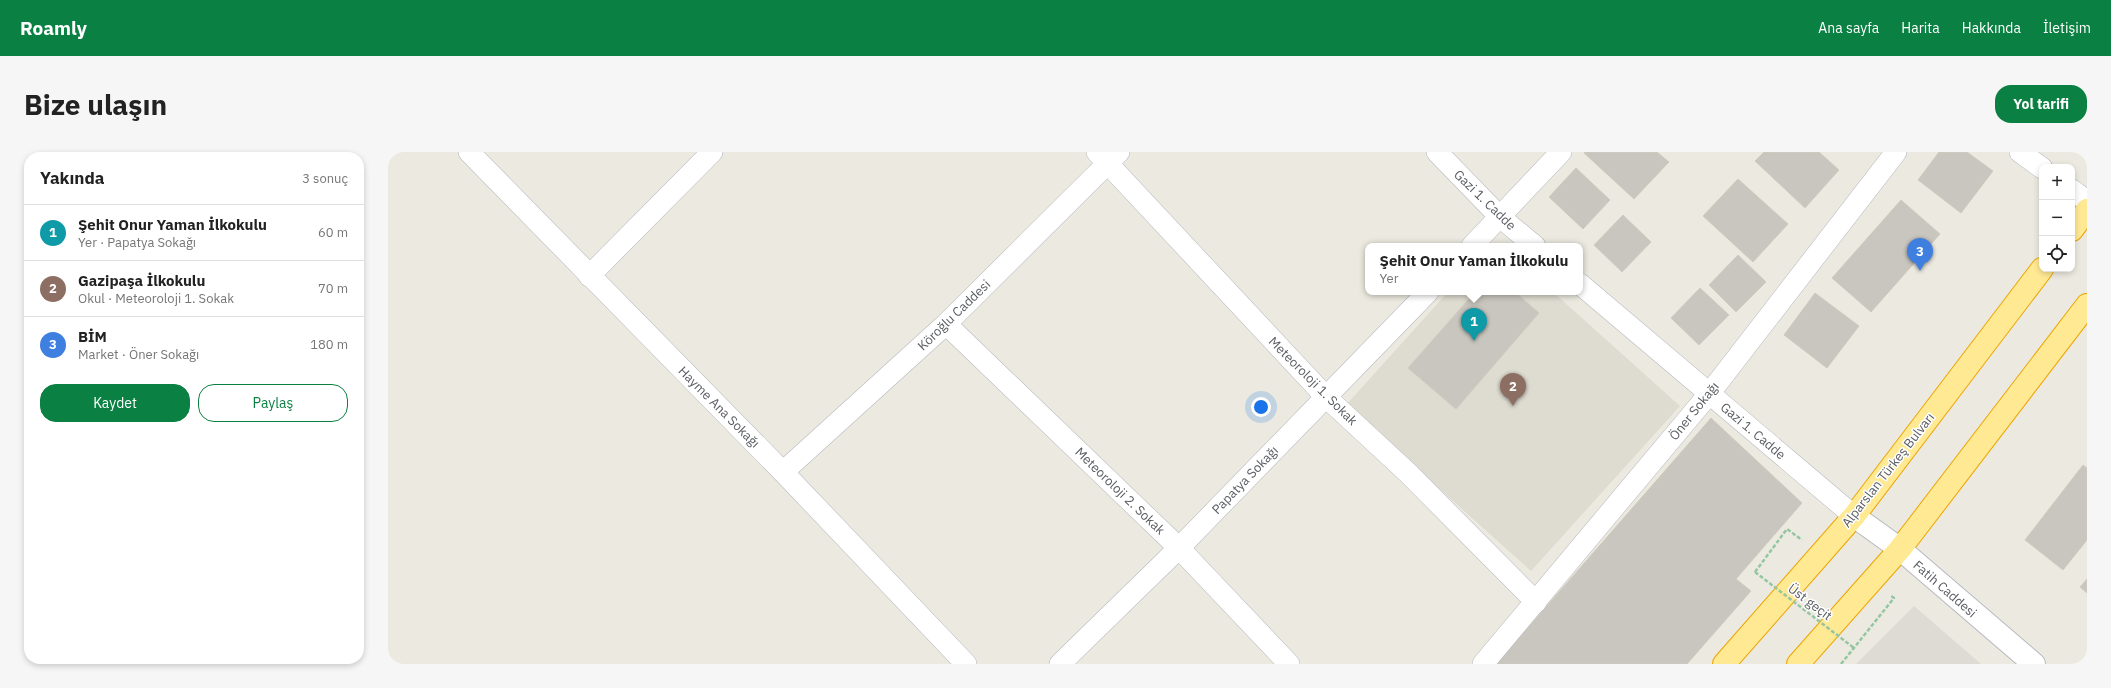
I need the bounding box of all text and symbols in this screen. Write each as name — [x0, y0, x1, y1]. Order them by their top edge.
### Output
text: Roamly — [20, 16, 87, 40]
text: Ana sayfa — [1818, 19, 1879, 37]
text: Harita — [1901, 19, 1940, 37]
text: Hakkında — [1962, 19, 2021, 37]
text: İletişim — [2043, 19, 2091, 37]
button: Yol tarifi — [1995, 85, 2087, 123]
text: Bize ulaşın — [24, 86, 167, 123]
map controls — [2039, 164, 2075, 272]
button: + — [2039, 164, 2075, 200]
street label: Gazi 1. Cadde — [1450, 166, 1520, 234]
text: Yakında — [40, 167, 104, 189]
text: 3 sonuç — [302, 170, 348, 187]
button: − — [2039, 200, 2075, 236]
text: Şehit Onur Yaman İlkokulu — [78, 215, 267, 234]
text: 1 — [49, 224, 57, 241]
text: 60 m — [318, 224, 348, 241]
text: Yer · Papatya Sokağı — [78, 234, 196, 251]
button: locate — [2039, 236, 2075, 272]
pin: 3 — [1907, 238, 1933, 271]
popup — [1365, 243, 1583, 295]
text: Şehit Onur Yaman İlkokulu — [1380, 251, 1568, 270]
text: Yer — [1380, 270, 1399, 287]
text: Gazipaşa İlkokulu — [78, 271, 205, 290]
street label: Köroğlu Caddesi — [914, 276, 994, 354]
text: 2 — [49, 280, 57, 297]
text: 70 m — [318, 280, 348, 297]
text: Okul · Meteoroloji 1. Sokak — [78, 290, 234, 307]
pin: 1 — [1461, 308, 1487, 341]
text: BİM — [78, 327, 107, 346]
street label: Meteoroloji 1. Sokak — [1265, 333, 1361, 429]
text: 3 — [49, 336, 57, 353]
text: 180 m — [310, 336, 348, 353]
text: Market · Öner Sokağı — [78, 346, 199, 363]
street label: Hayme Ana Sokağı — [675, 363, 763, 451]
pin: 2 — [1500, 373, 1526, 406]
street label: Öner Sokağı — [1665, 378, 1723, 444]
button: Kaydet — [40, 384, 190, 422]
button: Paylaş — [198, 384, 348, 422]
your location — [1251, 397, 1271, 417]
street label: Gazi 1. Cadde — [1717, 399, 1789, 463]
street label: Alparslan Türkeş Bulvarı — [1838, 409, 1938, 531]
street label: Papatya Sokağı — [1208, 442, 1282, 518]
street label: Meteoroloji 2. Sokak — [1071, 444, 1169, 538]
street label: Fatih Caddesi — [1910, 557, 1980, 621]
street label: Üst geçit — [1785, 580, 1835, 624]

